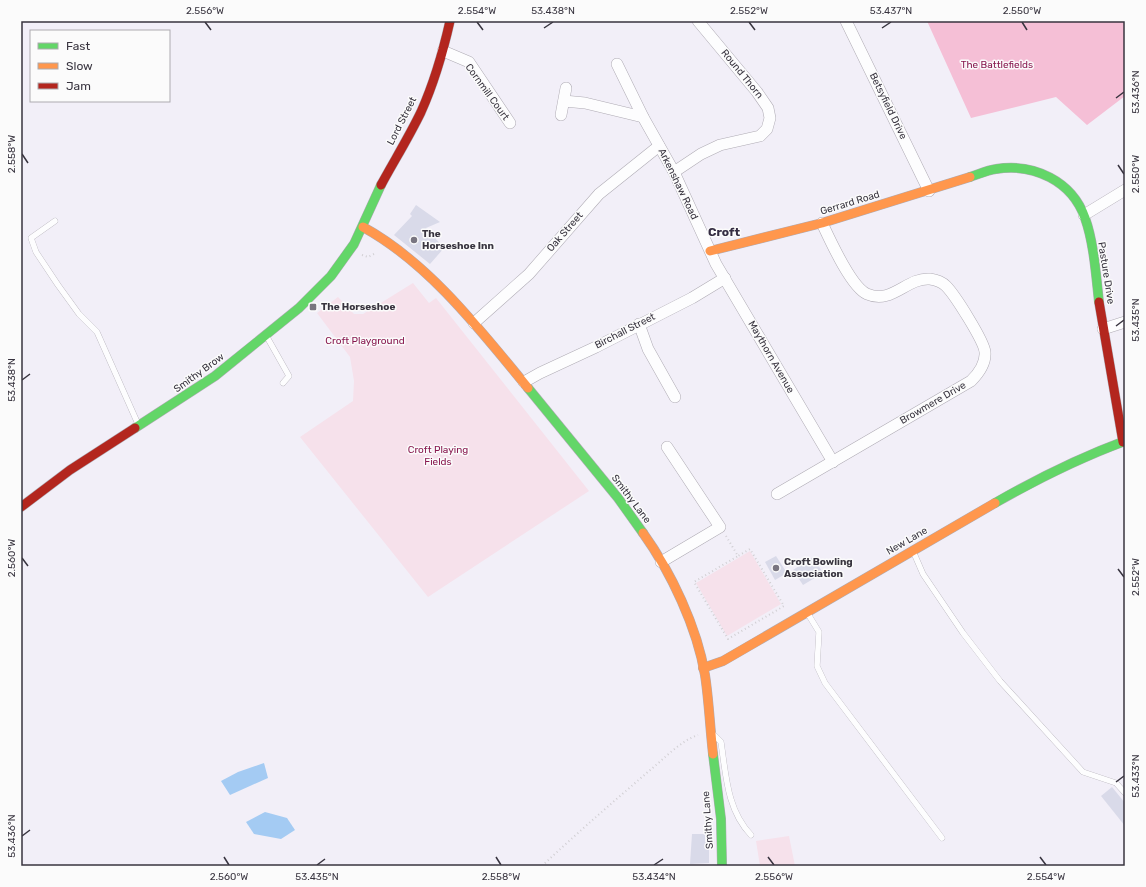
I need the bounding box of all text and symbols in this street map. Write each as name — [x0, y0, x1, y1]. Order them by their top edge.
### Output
text: 2.556°W — [186, 5, 224, 17]
text: 2.554°W — [458, 5, 496, 17]
text: 53.438°N — [531, 5, 575, 17]
text: 2.552°W — [730, 5, 768, 17]
text: 53.437°N — [870, 5, 912, 17]
text: 2.550°W — [1003, 5, 1041, 17]
legend — [30, 30, 170, 102]
text: Fast — [66, 39, 90, 53]
street label: Round Thorn — [719, 47, 765, 101]
text: Slow — [66, 59, 93, 73]
park label: The Battlefields — [961, 59, 1033, 71]
street label: Cornmill Court — [462, 61, 512, 123]
text: 53.436°N — [1130, 70, 1142, 114]
street label: Betsyfield Drive — [867, 71, 909, 142]
text: Jam — [66, 79, 91, 93]
street label: Lord Street — [385, 95, 419, 147]
text: 2.558°W — [6, 135, 18, 173]
street label: Arkenshaw Road — [656, 146, 700, 222]
text: 2.550°W — [1130, 155, 1142, 193]
street label: Gerrard Road — [819, 188, 881, 218]
street label: Oak Street — [544, 210, 586, 254]
district label: Croft — [708, 225, 740, 239]
place label: The Horseshoe Inn — [422, 228, 494, 252]
marker: The Horseshoe Inn — [409, 235, 419, 245]
street label: Pasture Drive — [1095, 241, 1117, 305]
text: 53.435°N — [1130, 298, 1142, 342]
place label: The Horseshoe — [321, 301, 395, 313]
marker: The Horseshoe — [308, 302, 318, 312]
street label: Birchall Street — [593, 311, 657, 351]
street label: Maythorn Avenue — [745, 319, 797, 396]
park label: Croft Playground — [325, 335, 405, 347]
street label: Smithy Brow — [172, 351, 226, 395]
text: 53.438°N — [6, 358, 18, 402]
street label: Browmere Drive — [898, 379, 969, 427]
park label: Croft Playing Fields — [408, 444, 468, 468]
street label: Smithy Lane — [609, 472, 653, 526]
street label: New Lane — [884, 524, 930, 558]
text: 2.560°W — [6, 539, 18, 577]
place label: Croft Bowling Association — [784, 556, 853, 580]
text: 2.552°W — [1130, 558, 1142, 596]
marker: Croft Bowling Association — [771, 563, 781, 573]
text: 53.433°N — [1130, 754, 1142, 798]
street label: Smithy Lane — [700, 790, 716, 849]
text: 53.436°N — [6, 814, 18, 858]
text: 2.560°W — [210, 871, 248, 883]
text: 53.435°N — [295, 871, 339, 883]
text: 2.558°W — [482, 871, 520, 883]
text: 53.434°N — [632, 871, 676, 883]
text: 2.556°W — [755, 871, 793, 883]
text: 2.554°W — [1027, 871, 1065, 883]

